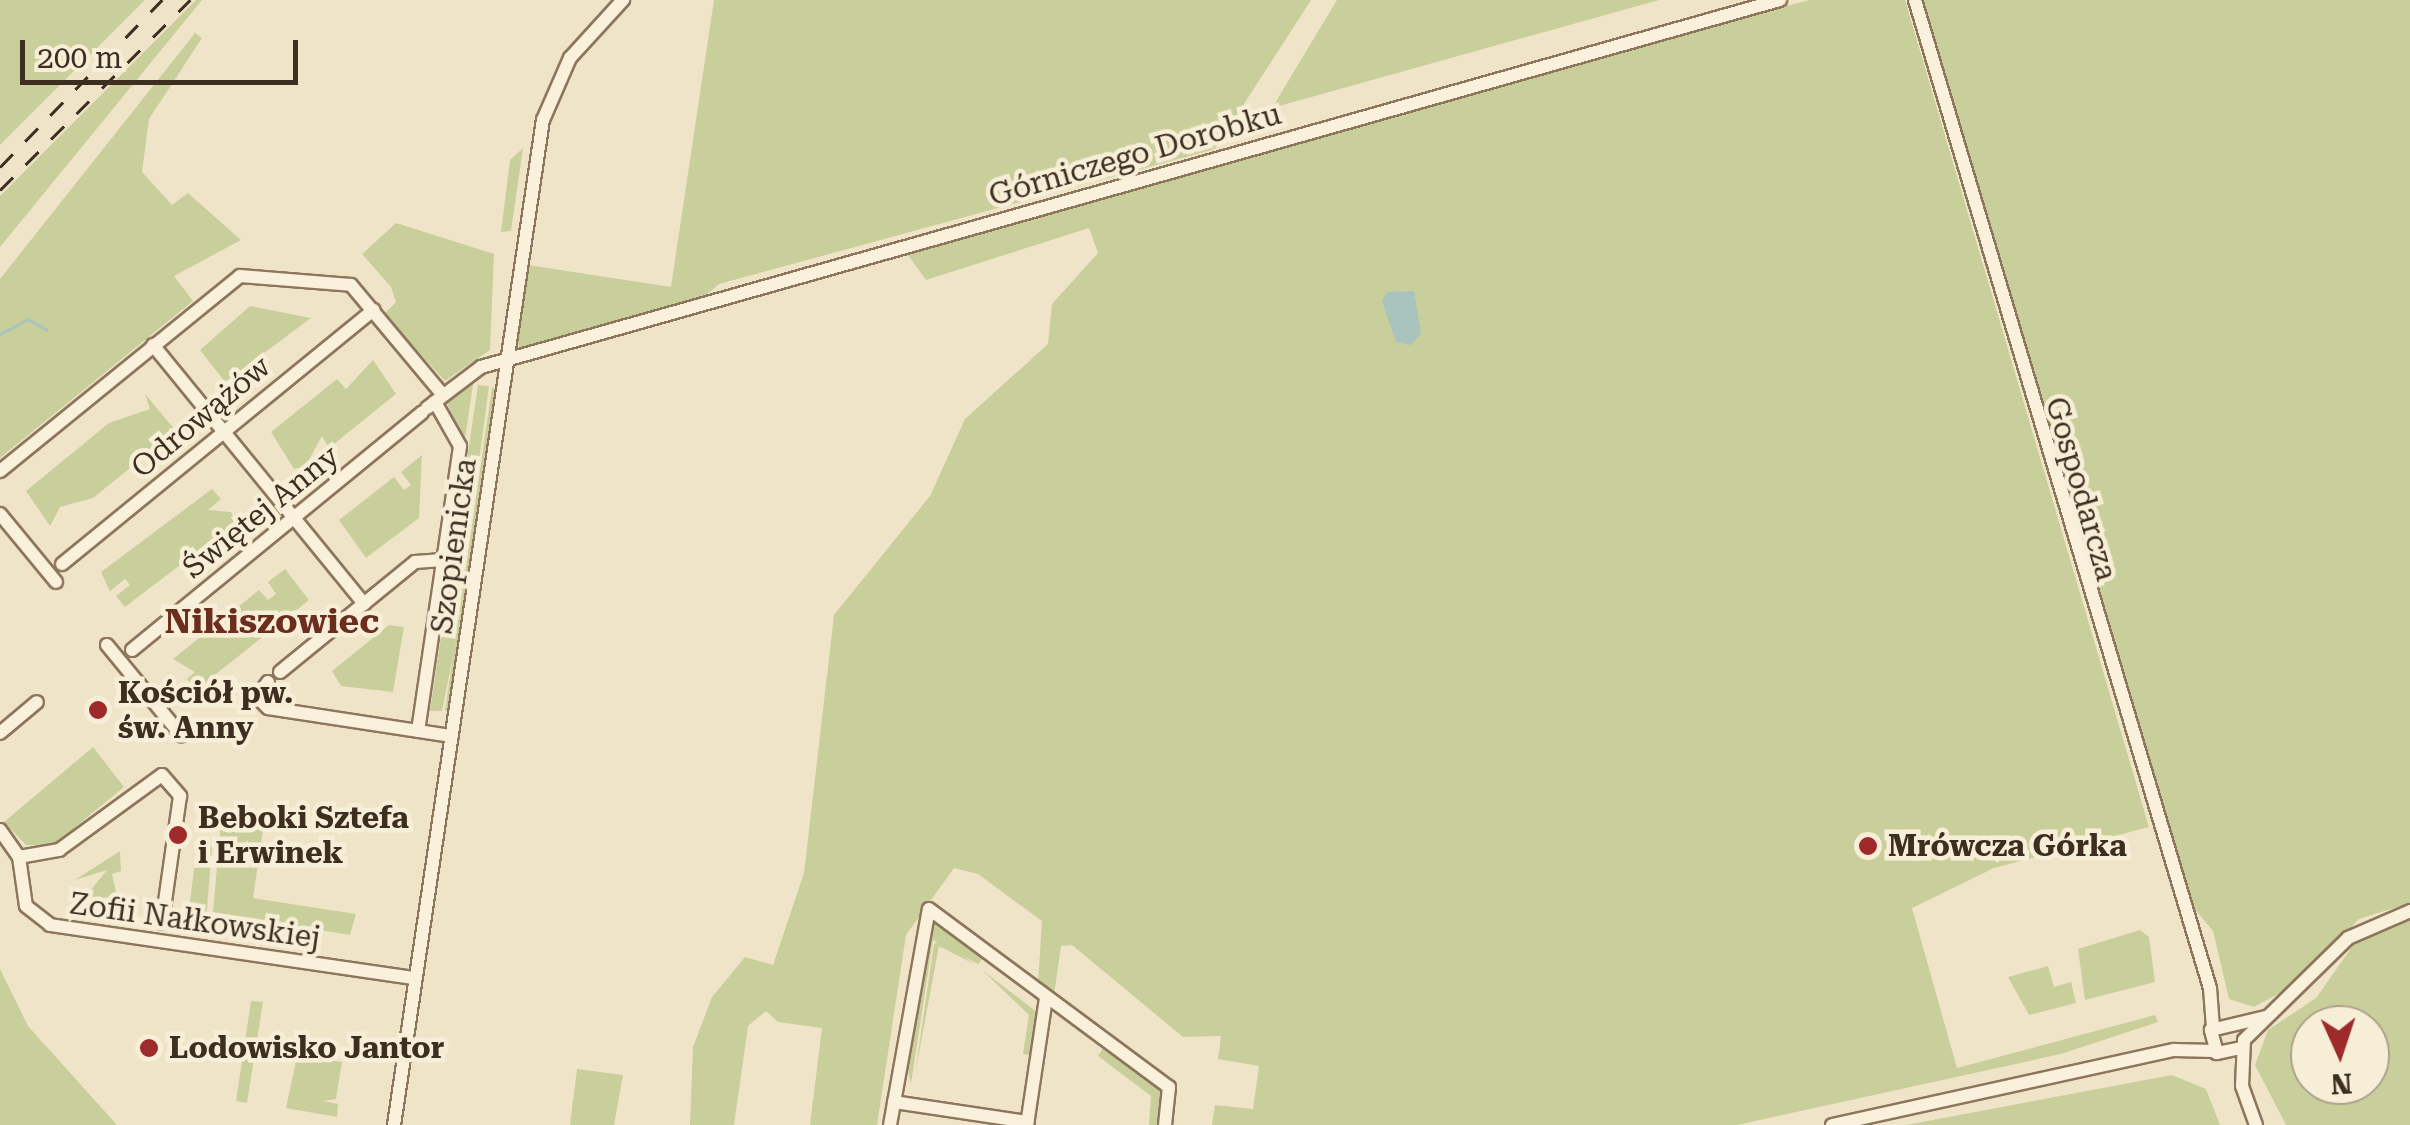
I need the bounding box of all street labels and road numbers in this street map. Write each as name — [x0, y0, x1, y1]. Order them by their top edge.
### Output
street label: Górniczego Dorobku — [985, 96, 1285, 214]
street label: Odrowążów — [124, 348, 278, 486]
street label: Gospodarcza — [2038, 393, 2124, 585]
street label: Świętej Anny — [176, 438, 346, 586]
street label: Szopienicka — [424, 456, 484, 636]
street label: Zofii Nałkowskiej — [67, 886, 323, 956]

